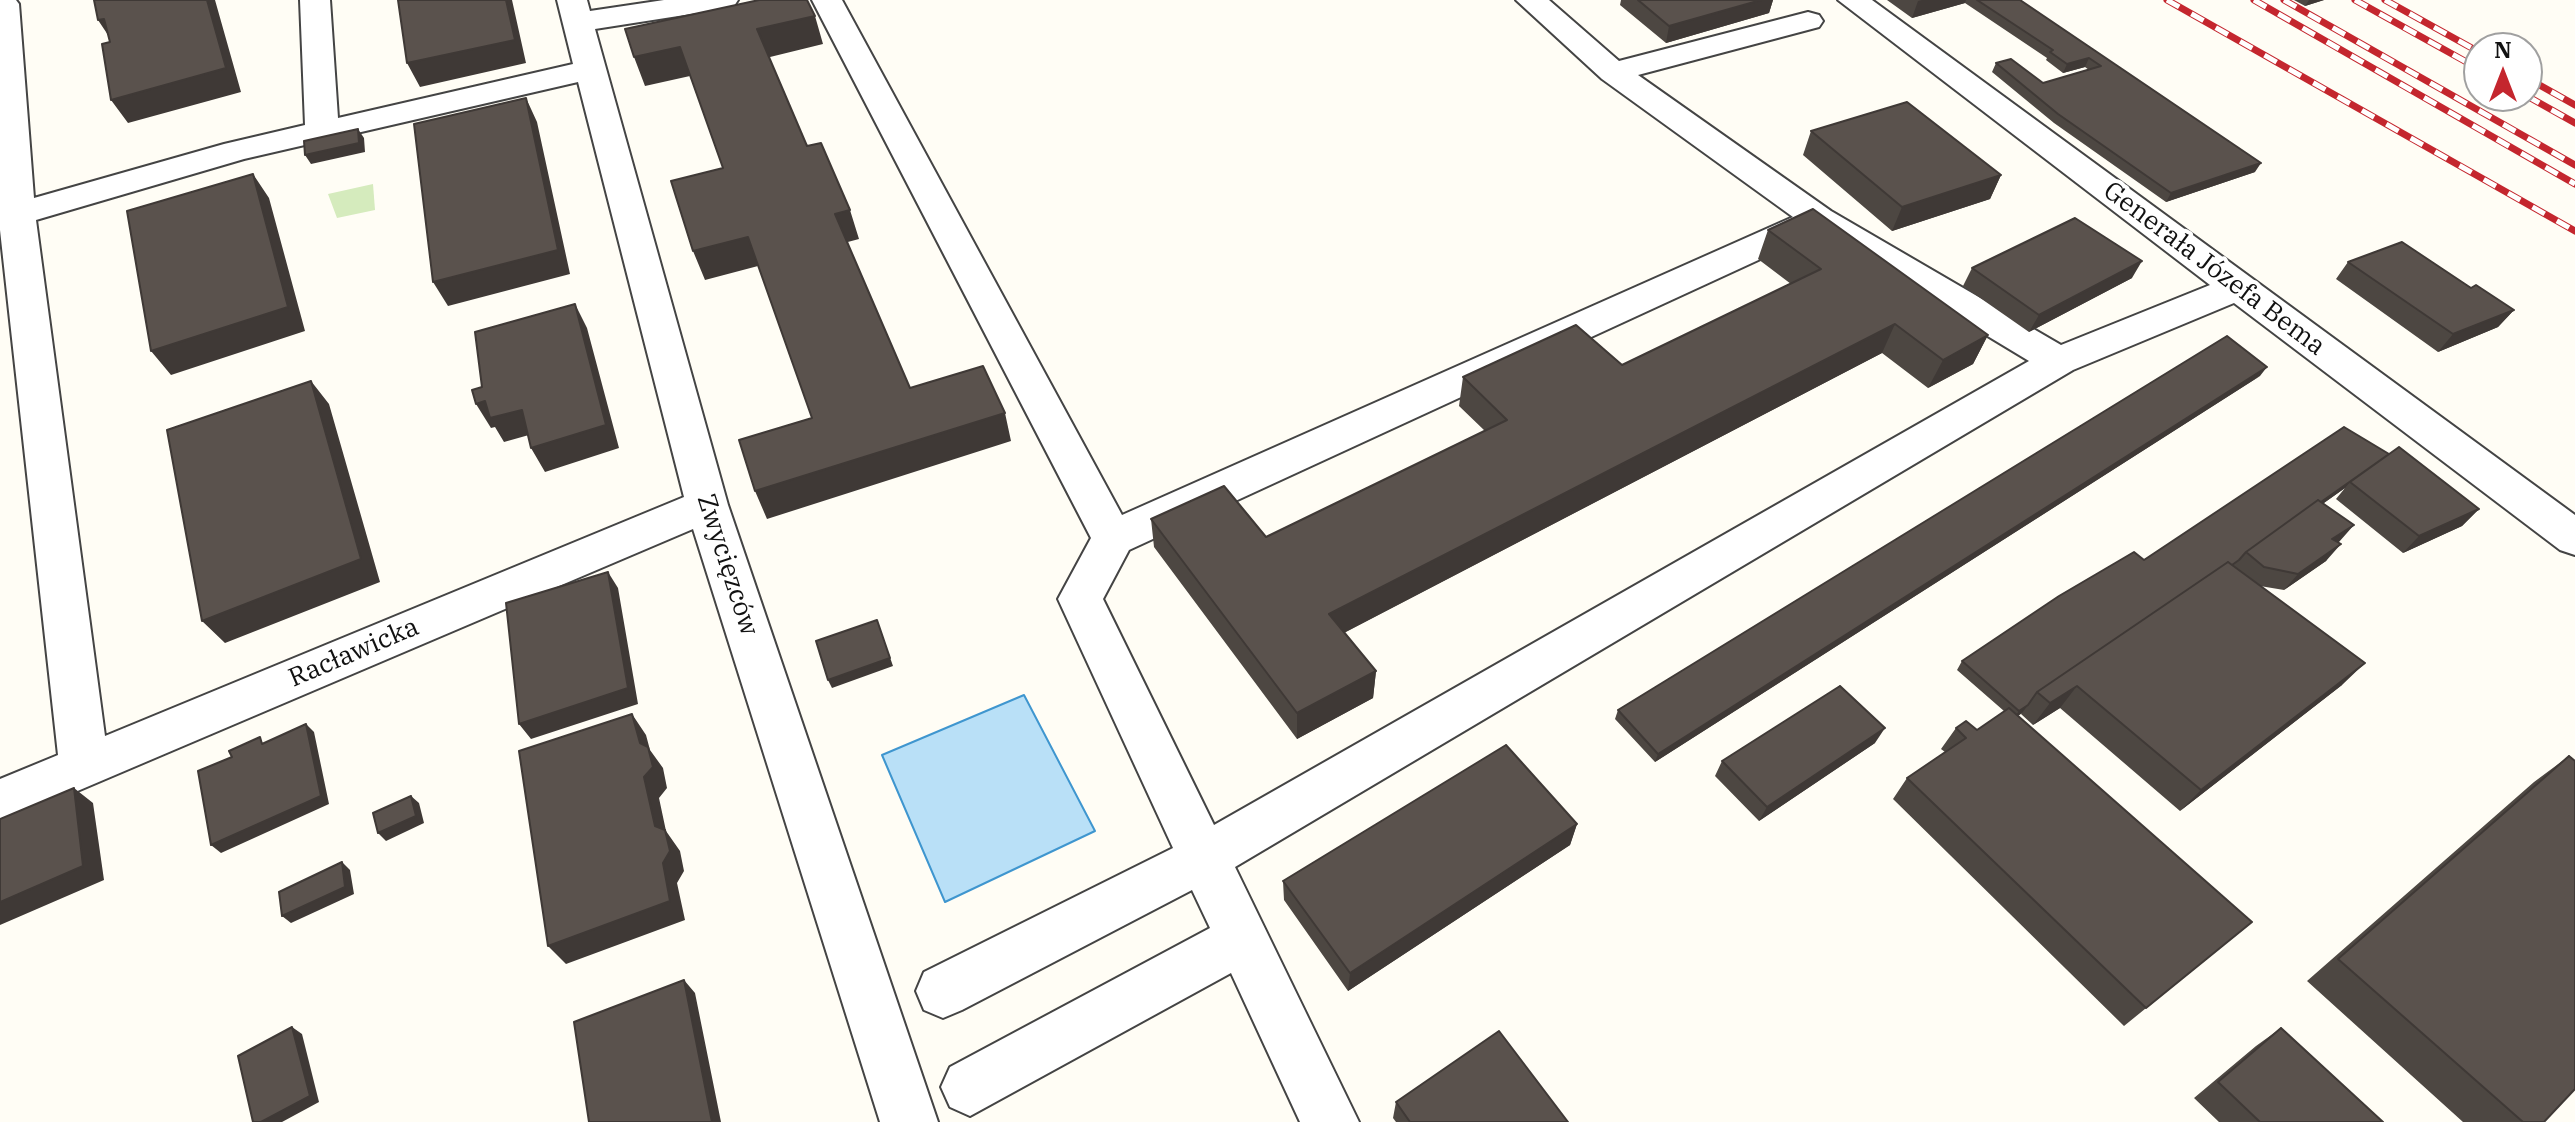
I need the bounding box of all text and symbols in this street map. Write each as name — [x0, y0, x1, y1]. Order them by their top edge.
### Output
north arrow — [2463, 32, 2543, 112]
text: N — [2494, 35, 2512, 64]
street label: Generała Józefa Bema — [2097, 175, 2331, 363]
street label: Zwycięzców — [690, 490, 764, 640]
street label: Racławicka — [284, 612, 424, 694]

